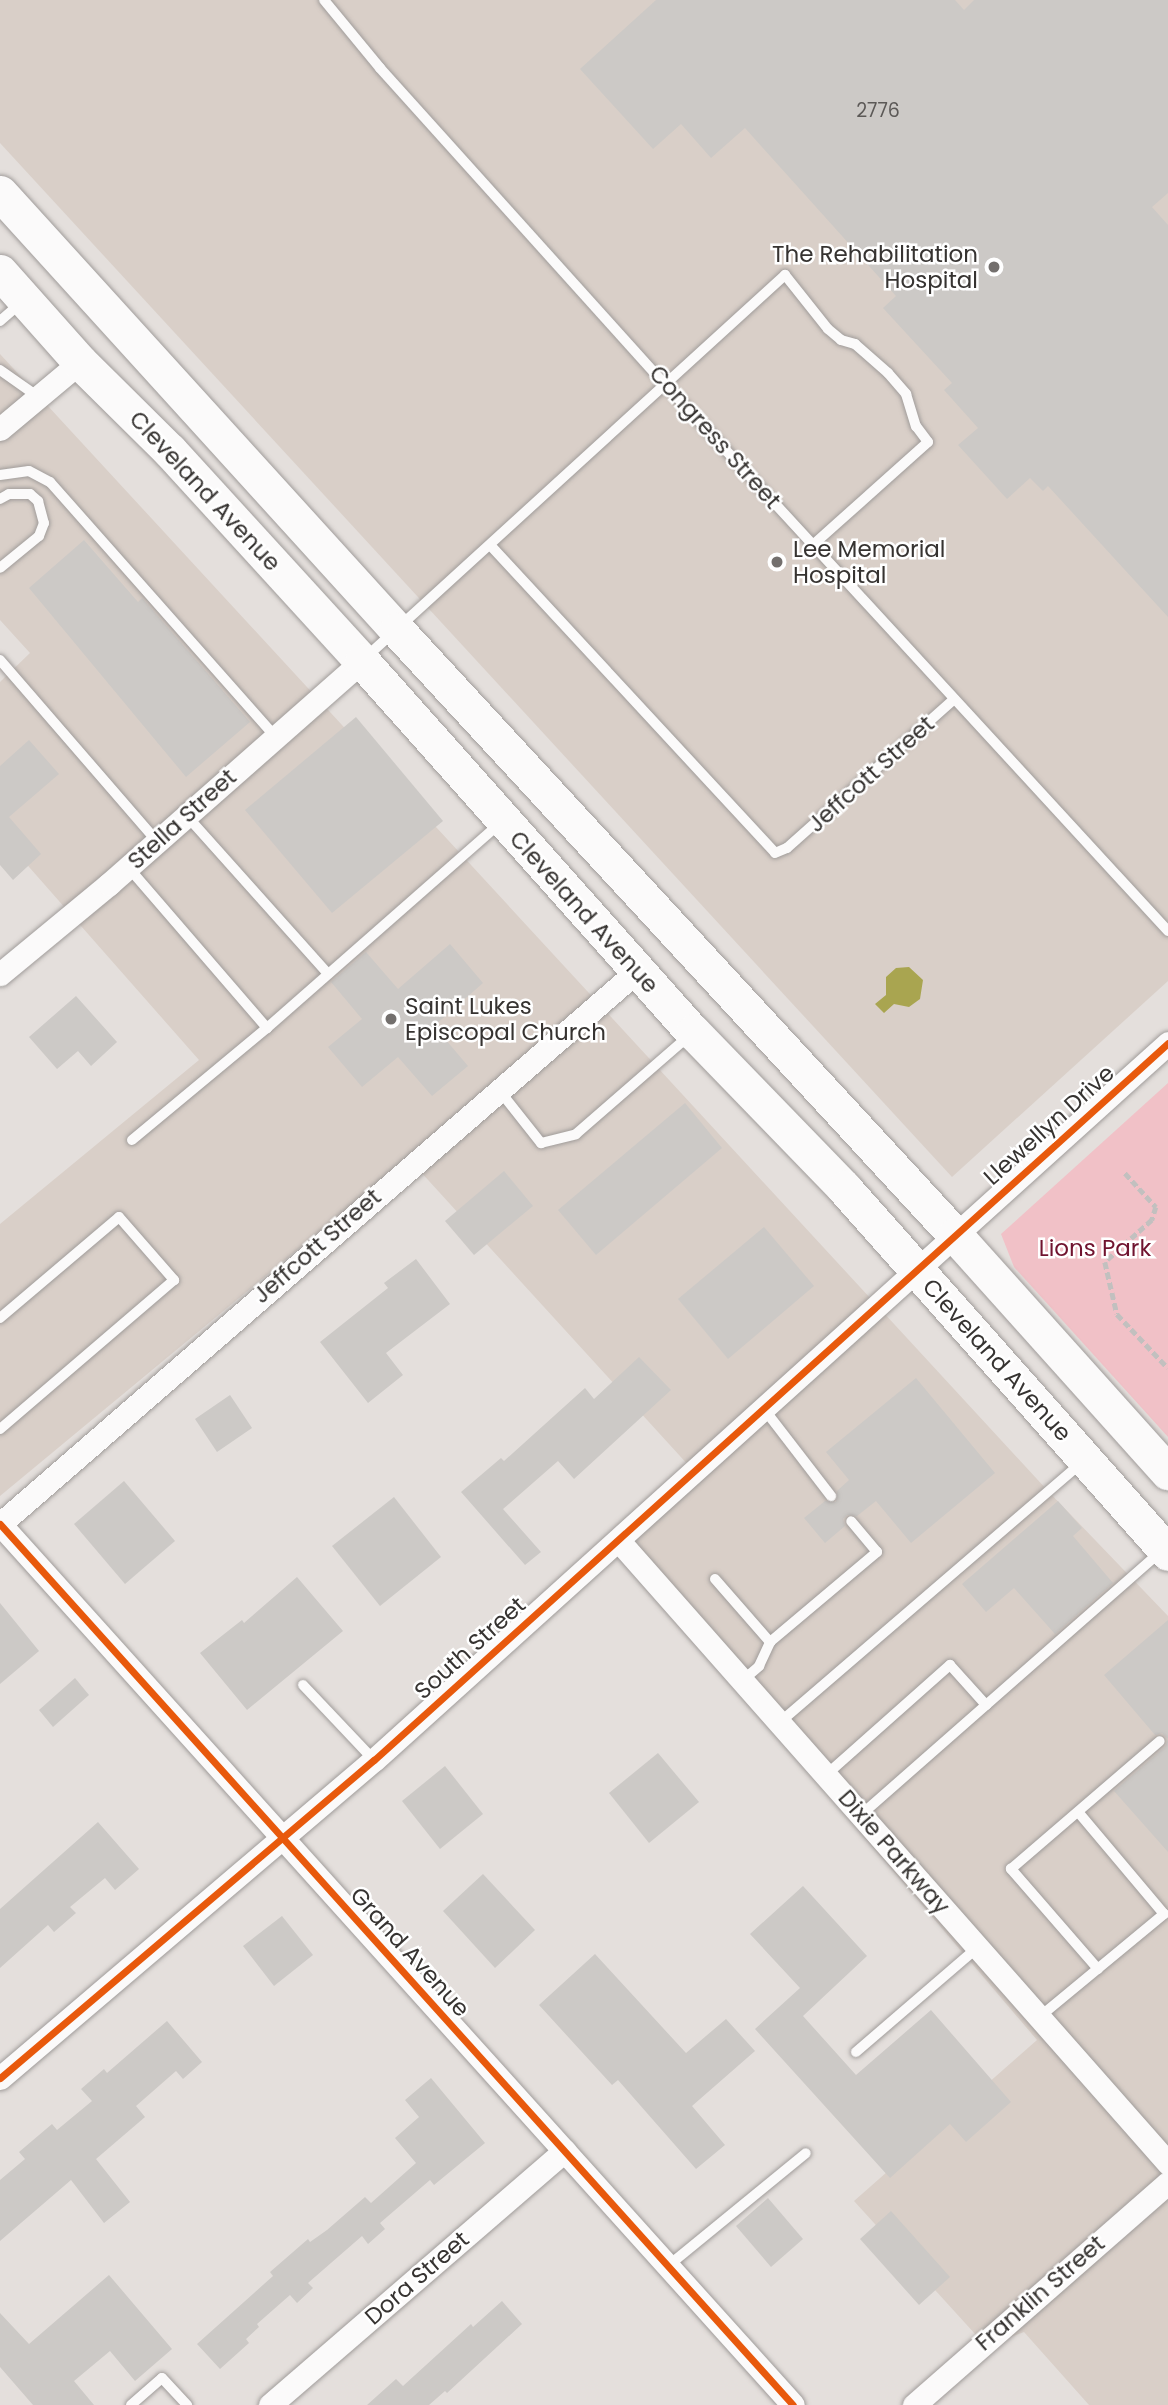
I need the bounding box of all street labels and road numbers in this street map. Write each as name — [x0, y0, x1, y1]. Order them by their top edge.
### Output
street label: Congress Street — [643, 360, 787, 514]
street label: Cleveland Avenue — [124, 405, 286, 577]
street label: Jeffcott Street — [802, 710, 940, 838]
street label: Stella Street — [122, 763, 242, 875]
street label: Cleveland Avenue — [504, 825, 664, 999]
street label: Llewellyn Drive — [978, 1059, 1120, 1191]
street label: Jeffcott Street — [247, 1183, 387, 1309]
street label: Cleveland Avenue — [917, 1273, 1077, 1447]
street label: South Street — [409, 1591, 531, 1705]
street label: Dixie Parkway — [833, 1784, 955, 1920]
street label: Grand Avenue — [345, 1882, 475, 2022]
street label: Dora Street — [359, 2225, 475, 2331]
street label: Franklin Street — [970, 2230, 1110, 2356]

